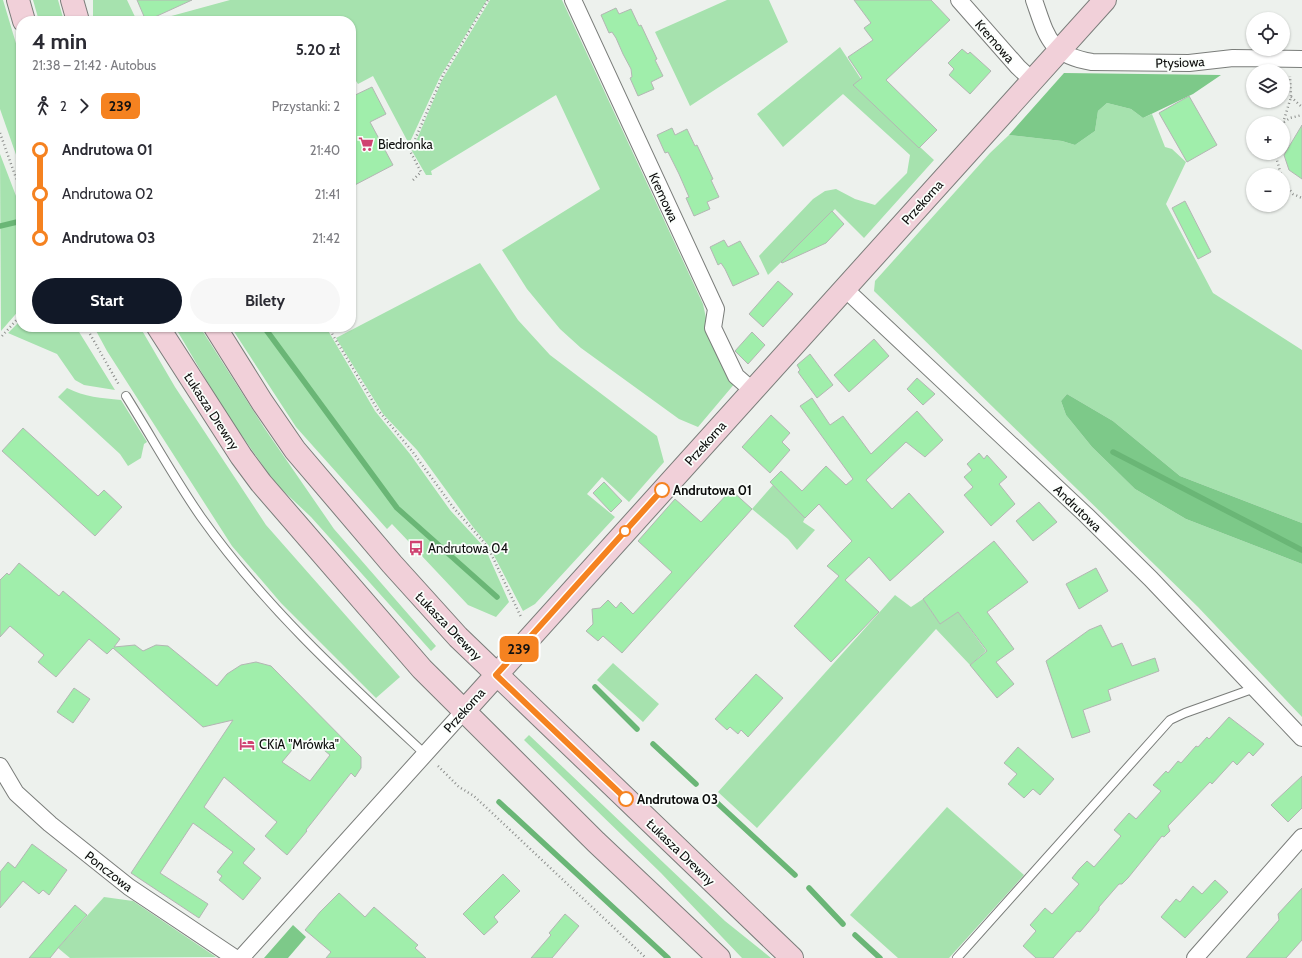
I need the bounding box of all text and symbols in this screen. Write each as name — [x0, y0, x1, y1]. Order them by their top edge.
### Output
map controls — [1246, 12, 1290, 212]
button: locate — [1246, 12, 1290, 56]
street label: Kremowa — [972, 16, 1019, 66]
text: 4 min — [32, 28, 87, 55]
text: 5.20 zł — [296, 41, 340, 59]
street label: Ptysiowa — [1155, 53, 1206, 71]
text: 21:38 – 21:42 · Autobus — [32, 57, 156, 73]
button: layers — [1246, 64, 1290, 108]
icon: walk — [32, 95, 54, 117]
icon: forward — [73, 95, 95, 117]
text: 239 — [109, 97, 132, 115]
text: 2 — [60, 98, 67, 114]
text: Przystanki: 2 — [272, 98, 340, 114]
button: + — [1246, 116, 1290, 160]
supermarket icon: Biedronka — [357, 135, 375, 153]
place label: Biedronka — [378, 136, 433, 152]
text: Andrutowa 01 — [62, 141, 153, 159]
text: 21:40 — [310, 142, 340, 158]
button: − — [1246, 168, 1290, 212]
street label: Kremowa — [646, 170, 683, 225]
street label: Przekorna — [898, 176, 947, 228]
text: Andrutowa 02 — [62, 185, 153, 203]
text: 21:41 — [314, 186, 340, 202]
text: Andrutowa 03 — [62, 229, 155, 247]
text: 21:42 — [312, 230, 340, 246]
button: Start — [32, 278, 182, 324]
button: Bilety — [190, 278, 340, 324]
street label: Łukasza Drewny — [181, 369, 243, 453]
street label: Przekorna — [681, 417, 730, 469]
street label: Andrutowa — [1051, 481, 1106, 535]
marker: Andrutowa 01 — [654, 482, 670, 498]
place label: Andrutowa 01 — [673, 482, 752, 498]
unlabelled marker — [619, 525, 631, 537]
bus stop icon: Andrutowa 04 — [407, 539, 425, 557]
place label: Andrutowa 04 — [428, 540, 508, 556]
street label: Łukasza Drewny — [412, 588, 486, 664]
line badge: 239 — [496, 636, 542, 662]
text: 239 — [508, 640, 530, 658]
street label: Przekorna — [440, 684, 489, 736]
hotel icon: CKiA "Mrówka" — [238, 735, 256, 753]
place label: CKiA "Mrówka" — [259, 736, 339, 752]
marker: Andrutowa 03 — [618, 791, 634, 807]
place label: Andrutowa 03 — [637, 791, 718, 807]
street label: Łukasza Drewny — [643, 815, 719, 889]
street label: Ponczowa — [82, 847, 137, 895]

